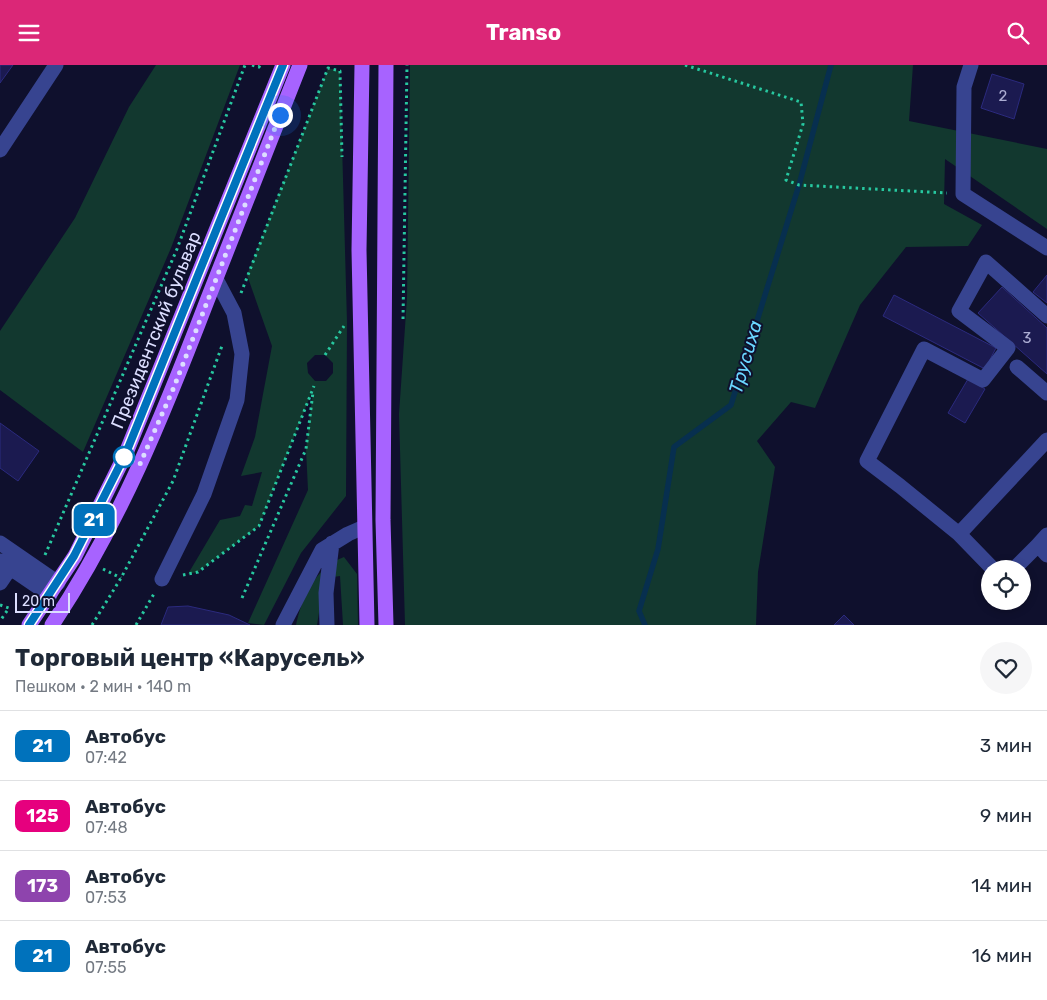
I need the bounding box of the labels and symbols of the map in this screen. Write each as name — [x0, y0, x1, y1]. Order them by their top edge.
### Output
house number: 2 — [999, 87, 1008, 105]
your location — [268, 103, 293, 128]
street label: Президентский бульвар — [106, 228, 206, 432]
water label: Трусиха — [724, 318, 767, 396]
house number: 3 — [1022, 329, 1032, 347]
unlabelled marker — [113, 446, 135, 468]
line badge: 21 — [72, 504, 116, 536]
scale bar — [15, 590, 70, 613]

